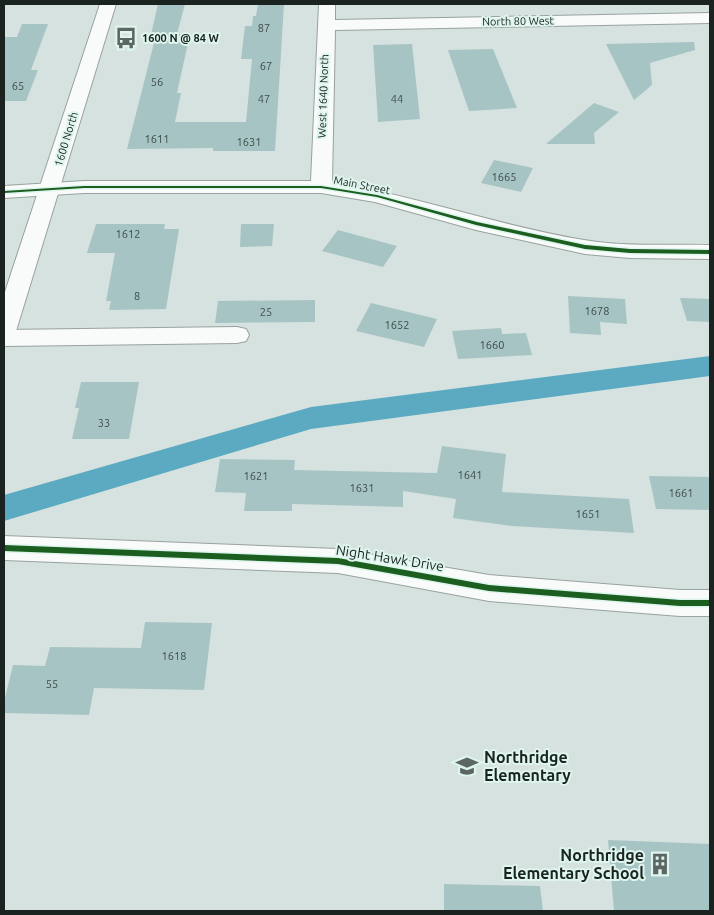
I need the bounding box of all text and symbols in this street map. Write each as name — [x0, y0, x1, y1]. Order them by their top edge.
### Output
street label: North 80 West — [482, 14, 555, 28]
house number: 87 — [258, 22, 270, 34]
bus stop icon: 1600 N @ 84 W — [113, 25, 139, 51]
place label: 1600 N @ 84 W — [142, 32, 219, 44]
street label: West 1640 North — [316, 54, 330, 138]
house number: 67 — [260, 60, 272, 72]
house number: 56 — [151, 76, 163, 88]
house number: 65 — [12, 80, 24, 92]
house number: 47 — [258, 93, 270, 105]
house number: 44 — [391, 93, 403, 105]
street label: 1600 North — [52, 110, 80, 168]
house number: 1611 — [145, 133, 169, 145]
house number: 1631 — [237, 136, 261, 148]
house number: 1665 — [492, 171, 516, 183]
street label: Main Street — [333, 174, 392, 196]
house number: 1612 — [116, 228, 140, 240]
house number: 8 — [134, 290, 140, 302]
house number: 1678 — [585, 305, 609, 317]
house number: 25 — [260, 306, 272, 318]
house number: 1652 — [385, 319, 409, 331]
house number: 1660 — [480, 339, 504, 351]
house number: 33 — [98, 417, 110, 429]
house number: 1641 — [458, 469, 482, 481]
house number: 1621 — [244, 470, 268, 482]
house number: 1631 — [350, 482, 374, 494]
house number: 1661 — [669, 487, 693, 499]
house number: 1651 — [576, 508, 600, 520]
street label: Night Hawk Drive — [335, 542, 445, 574]
house number: 1618 — [162, 650, 186, 662]
house number: 55 — [46, 678, 58, 690]
place label: Northridge Elementary — [484, 748, 571, 784]
school or university icon: Northridge Elementary — [454, 753, 480, 779]
place label: Northridge Elementary School — [503, 846, 644, 882]
building icon: Northridge Elementary School — [647, 851, 673, 877]

